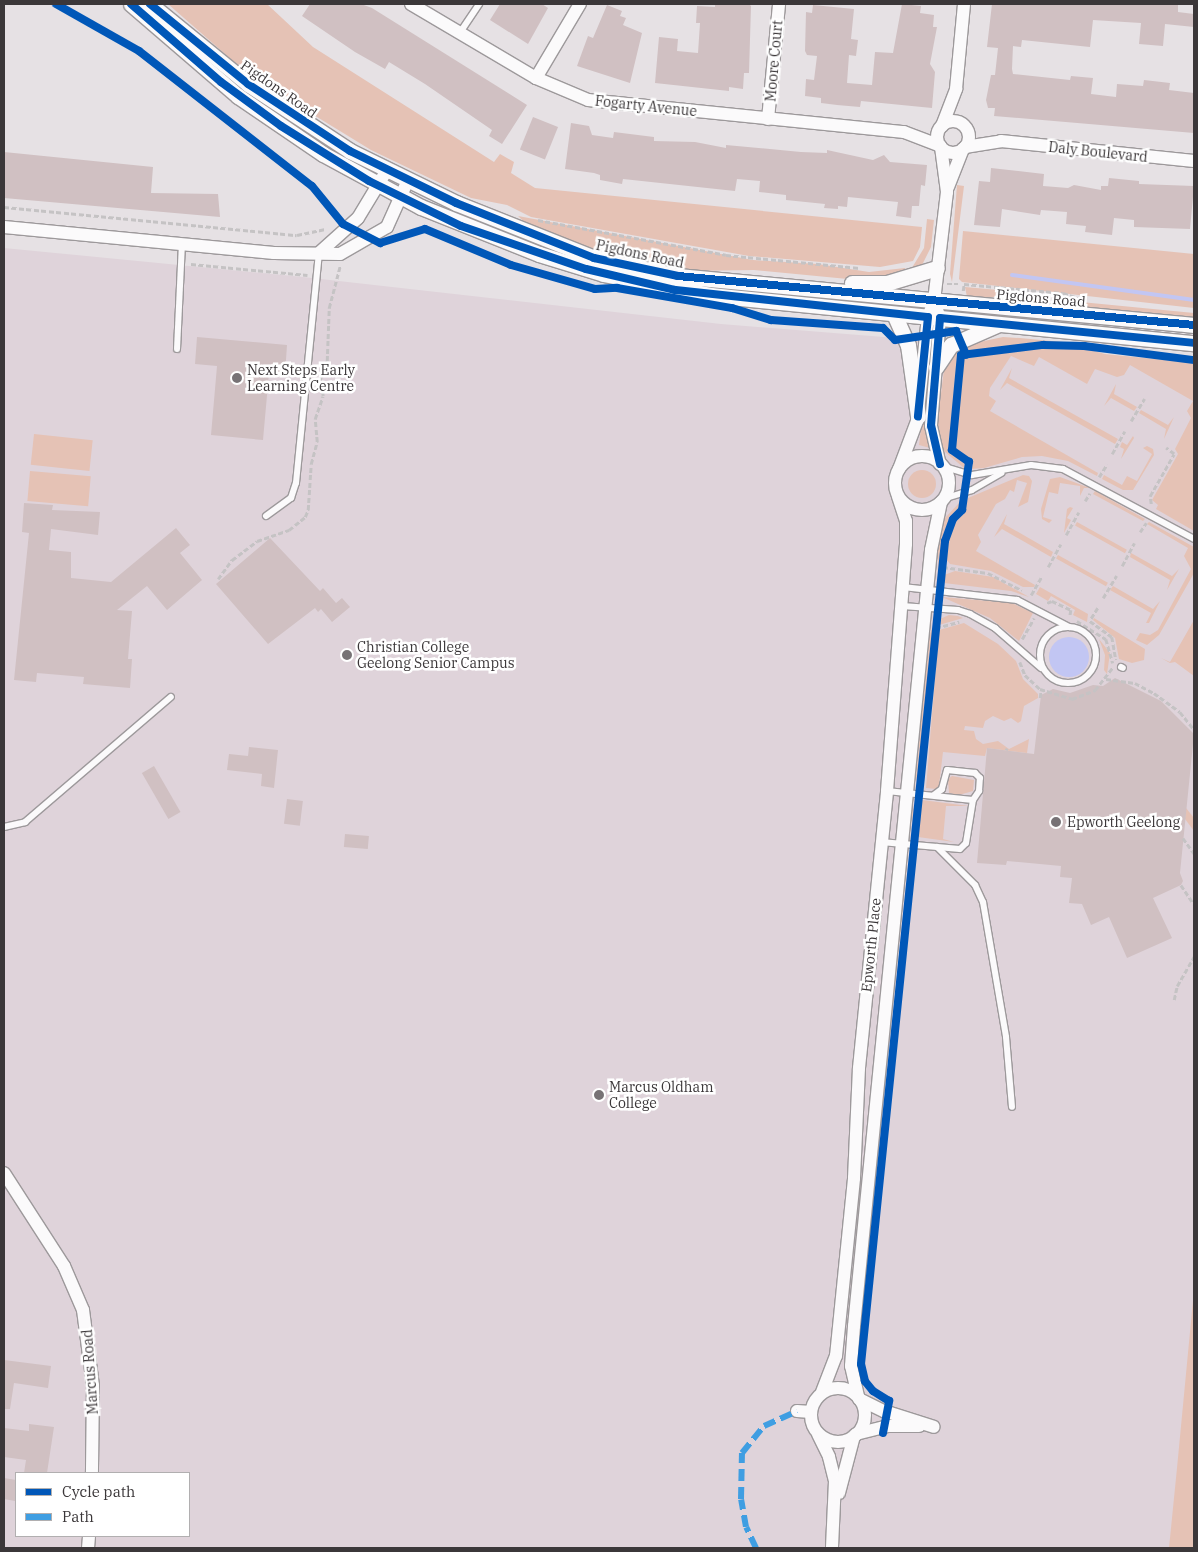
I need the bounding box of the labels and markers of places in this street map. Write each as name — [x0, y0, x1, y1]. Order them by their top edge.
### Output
place label: Next Steps Early Learning Centre — [247, 362, 355, 394]
marker: Next Steps Early Learning Centre — [231, 372, 243, 384]
place label: Christian College Geelong Senior Campus — [357, 639, 514, 672]
marker: Christian College Geelong Senior Campus — [341, 649, 353, 661]
place label: Epworth Geelong — [1067, 814, 1180, 830]
marker: Epworth Geelong — [1049, 815, 1063, 829]
place label: Marcus Oldham College — [609, 1079, 713, 1112]
marker: Marcus Oldham College — [593, 1089, 605, 1101]

